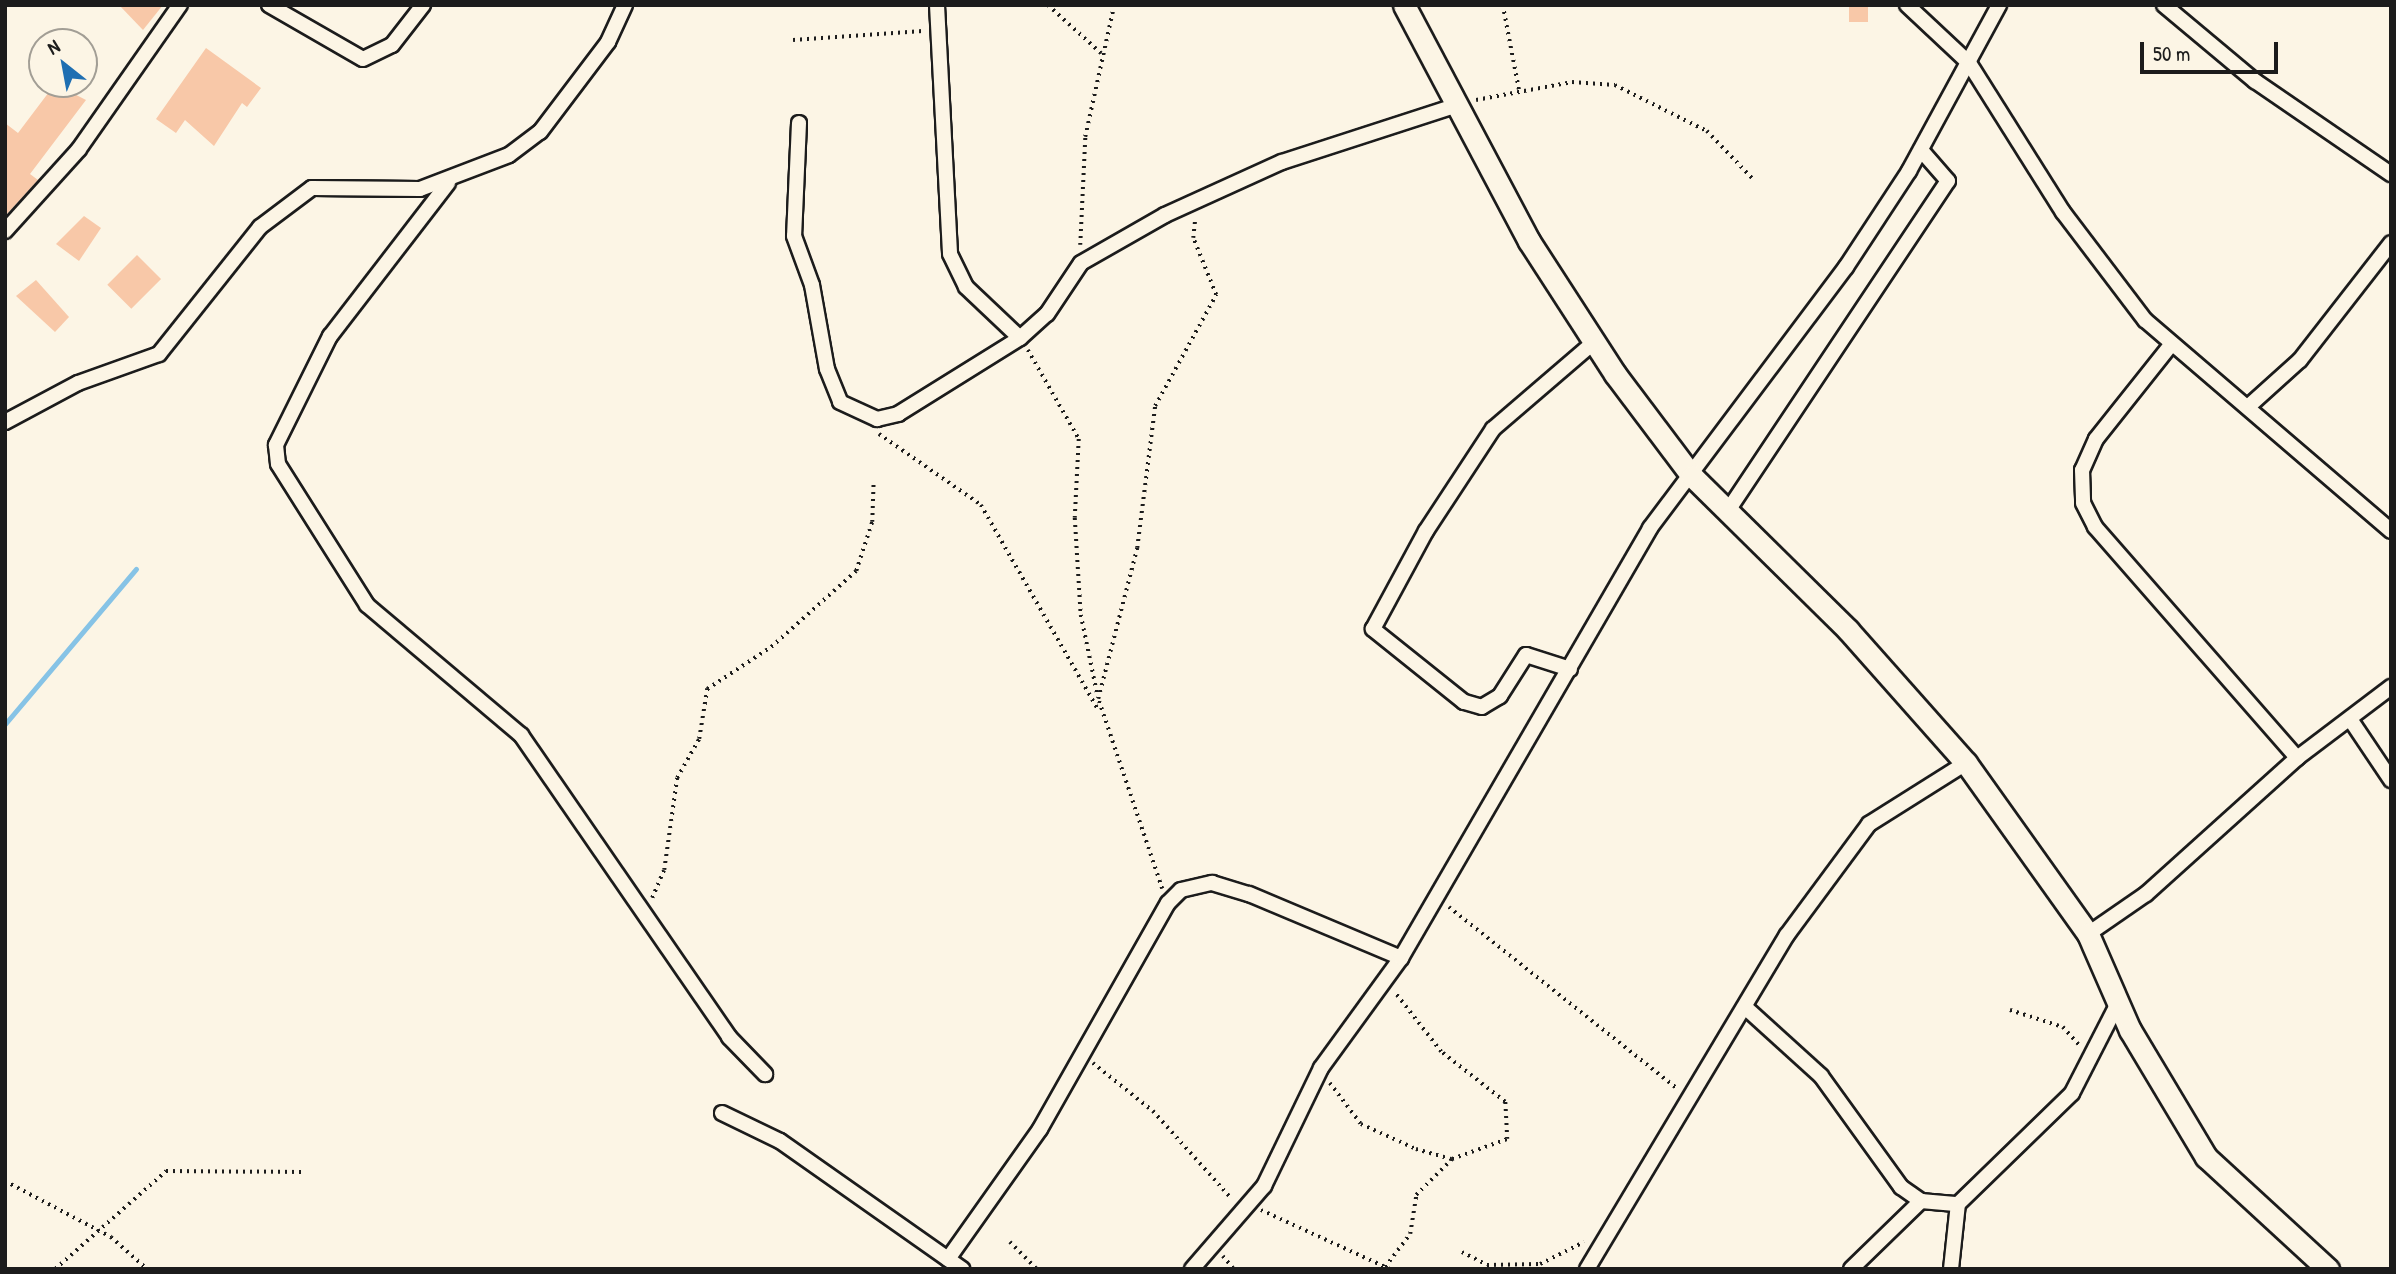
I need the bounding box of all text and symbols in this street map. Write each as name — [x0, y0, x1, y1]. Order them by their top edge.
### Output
north arrow — [28, 28, 98, 98]
scale bar — [2144, 28, 2282, 72]
text: N — [42, 33, 64, 60]
text: 50 m — [2153, 39, 2190, 68]

